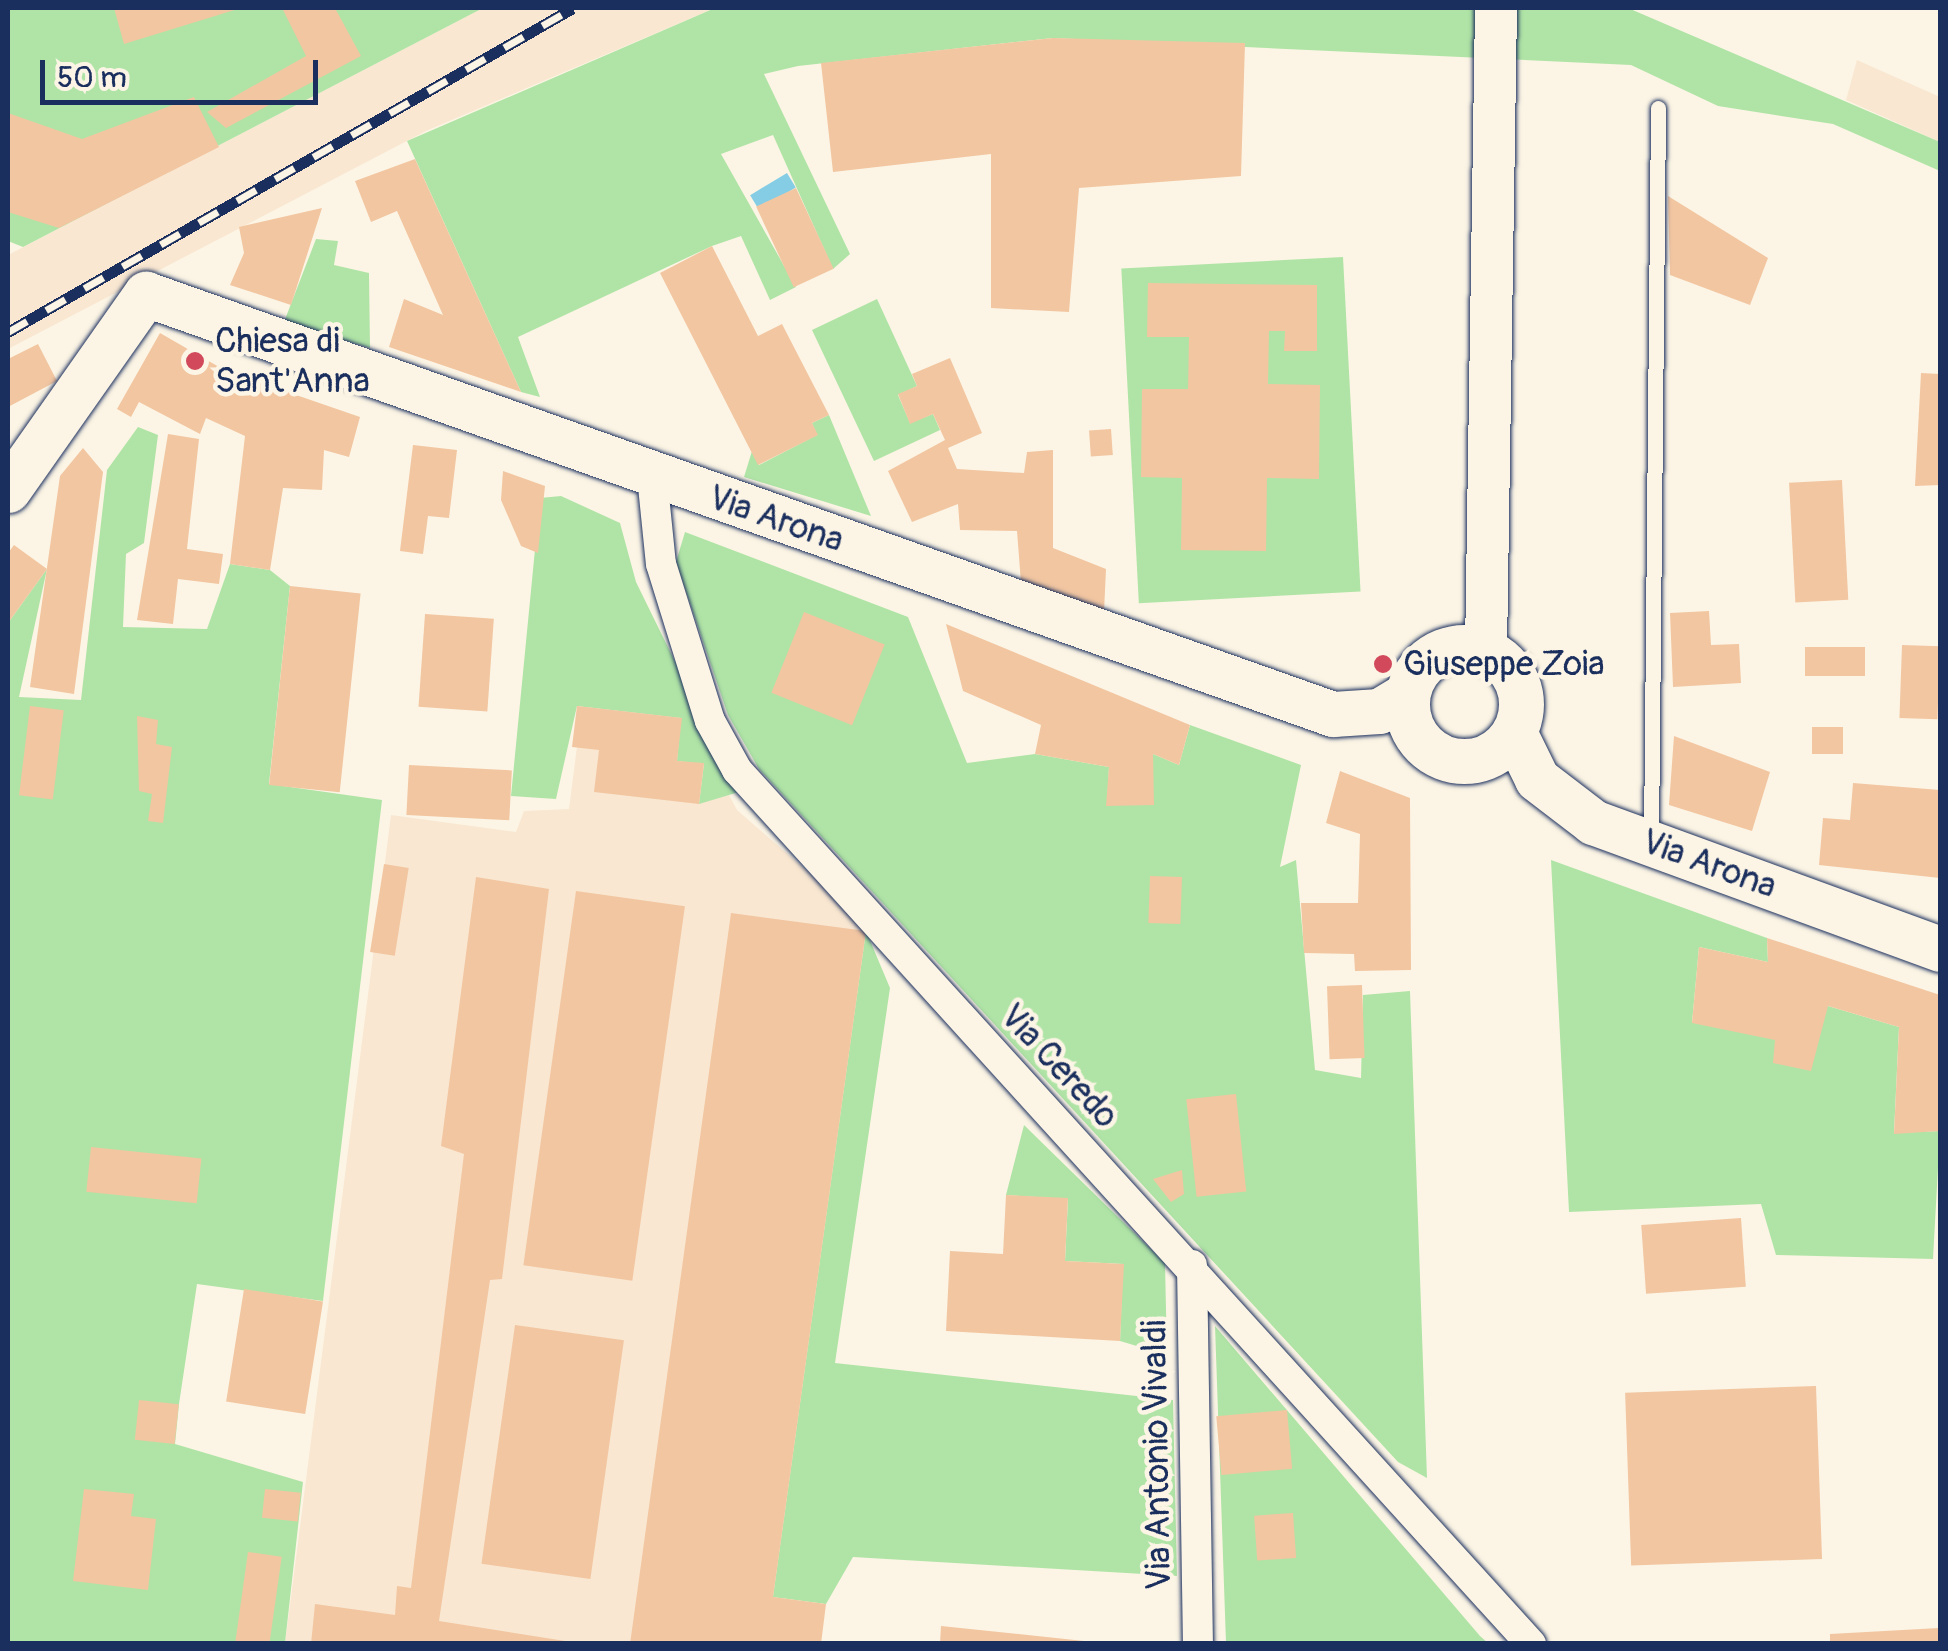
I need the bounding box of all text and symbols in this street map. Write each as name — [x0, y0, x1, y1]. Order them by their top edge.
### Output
scale bar — [45, 40, 322, 102]
text: 50 m — [57, 59, 127, 96]
place label: Chiesa di Sant'Anna — [215, 320, 370, 402]
marker: Chiesa di Sant'Anna — [184, 350, 206, 372]
street label: Via Arona — [703, 476, 849, 562]
place label: Giuseppe Zoia — [1403, 643, 1605, 685]
marker: Giuseppe Zoia — [1372, 653, 1394, 675]
street label: Via Arona — [1636, 820, 1782, 908]
street label: Via Ceredo — [991, 995, 1127, 1137]
street label: Via Antonio Vivaldi — [1134, 1320, 1180, 1590]

